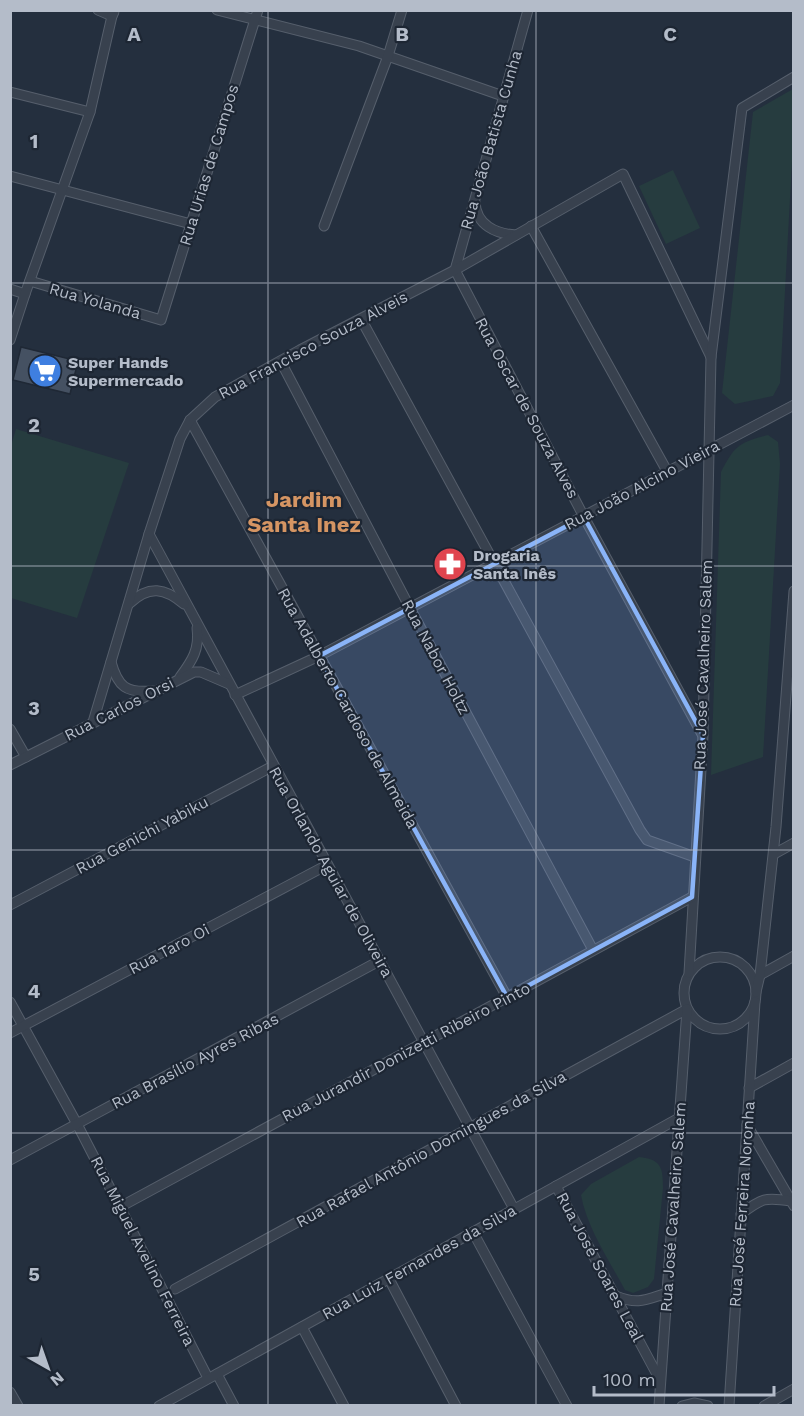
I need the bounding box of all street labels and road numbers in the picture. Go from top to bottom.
street label: Rua João Batista Cunha [456,48,526,232]
street label: Rua Urias de Campos [175,82,243,248]
street label: Rua Yolanda [47,279,143,323]
street label: Rua Francisco Souza Alveis [215,287,411,403]
street label: Rua Oscar de Souza Alves [471,314,583,502]
street label: Rua João Alcino Vieira [561,436,723,534]
street label: Rua José Cavalheiro Salem [690,559,716,771]
street label: Rua Adalberto Cardoso de Almeida [274,584,422,832]
street label: Rua Nabor Holtz [398,596,474,718]
street label: Rua Carlos Orsi [61,673,177,745]
street label: Rua Orlando Aguiar de Oliveira [265,763,397,981]
street label: Rua Genichi Yabiku [72,792,212,878]
street label: Rua Taro Oi [125,920,213,978]
street label: Rua Jurandir Donizetti Ribeiro Pinto [279,978,533,1126]
street label: Rua Brasílio Ayres Ribas [108,1009,282,1113]
street label: Rua Rafael Antônio Domingues da Silva [293,1067,569,1231]
street label: Rua José Ferreira Noronha [725,1100,759,1308]
street label: Rua José Cavalheiro Salem [656,1101,690,1313]
street label: Rua Miguel Avelino Ferreira [87,1153,199,1349]
street label: Rua José Soares Leal [553,1189,648,1345]
street label: Rua Luiz Fernandes da Silva [319,1201,519,1323]

